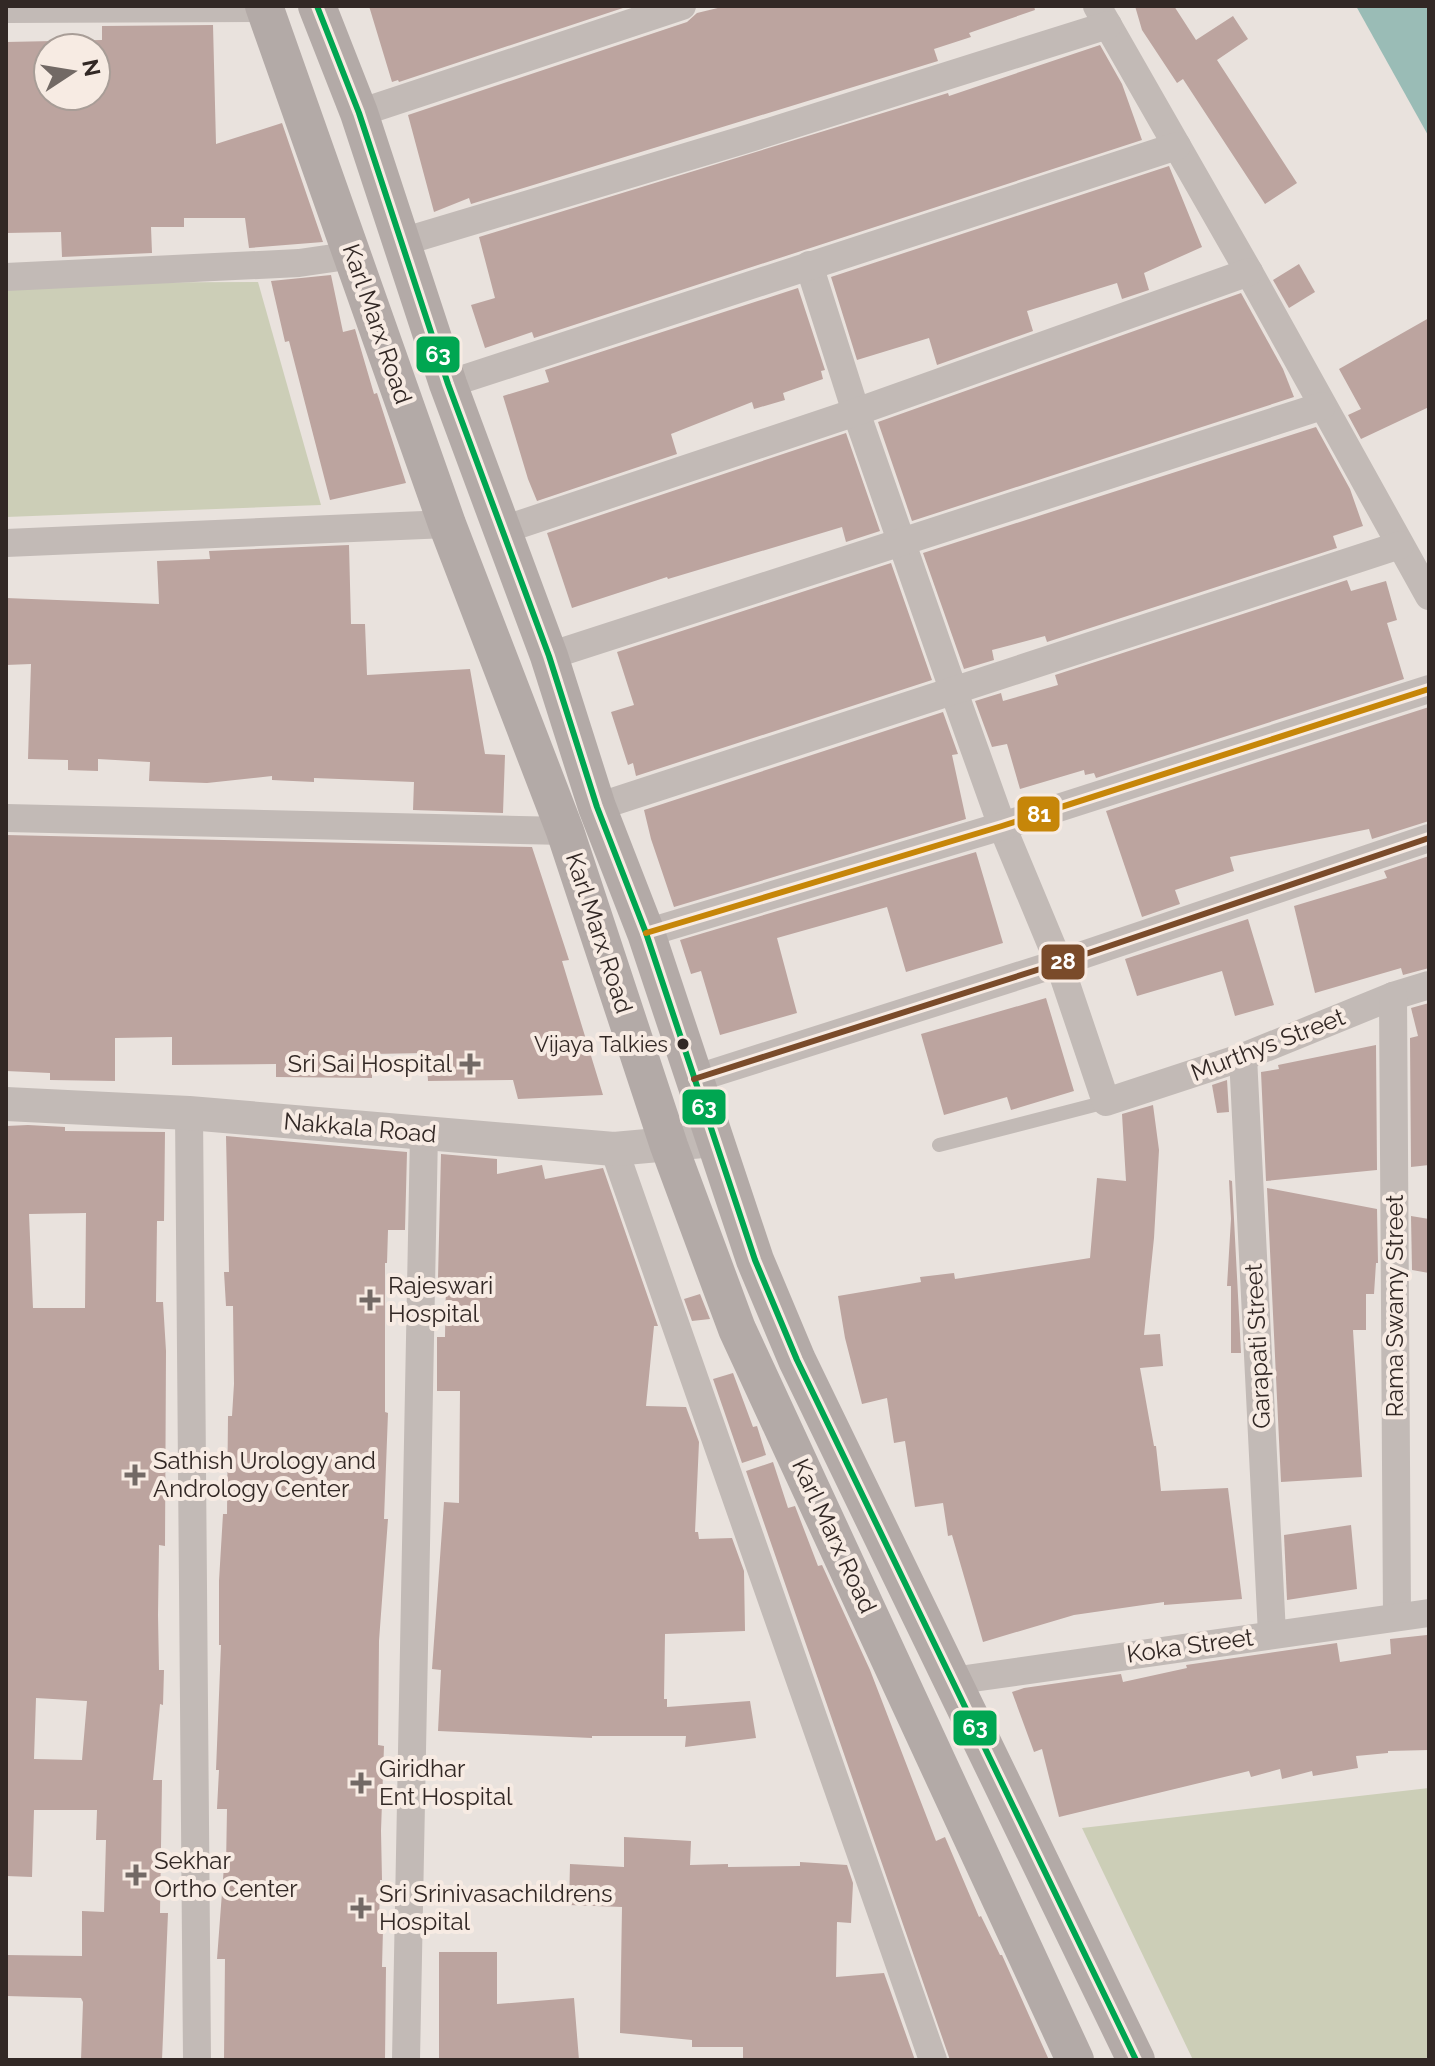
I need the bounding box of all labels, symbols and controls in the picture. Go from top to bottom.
north arrow [32,32,112,112]
text: N [77,57,106,79]
street label: Karl Marx Road [337,240,418,408]
line badge: 63 [415,335,461,374]
text: 63 [425,341,451,367]
line badge: 81 [1016,795,1061,833]
text: 81 [1027,801,1051,827]
street label: Karl Marx Road [560,849,639,1017]
line badge: 28 [1040,943,1086,981]
text: 28 [1050,948,1076,974]
street label: Murthys Street [1187,1002,1349,1087]
place label: Vijaya Talkies [534,1031,668,1057]
marker: Vijaya Talkies [675,1036,691,1052]
place label: Sri Sai Hospital [288,1049,452,1078]
marker: Sri Sai Hospital [459,1053,481,1075]
line badge: 63 [681,1088,727,1126]
text: 63 [691,1094,717,1120]
street label: Nakkala Road [282,1106,438,1149]
street label: Rama Swamy Street [1380,1194,1409,1418]
street label: Garapati Street [1239,1263,1276,1429]
place label: Rajeswari Hospital [388,1271,493,1328]
marker: Rajeswari Hospital [359,1289,381,1311]
place label: Sathish Urology and Andrology Center [153,1446,376,1503]
street label: Karl Marx Road [786,1454,883,1618]
marker: Sathish Urology and Andrology Center [124,1464,146,1486]
street label: Koka Street [1125,1622,1255,1669]
line badge: 63 [952,1709,998,1747]
text: 63 [962,1714,988,1740]
place label: Giridhar Ent Hospital [379,1754,513,1811]
marker: Giridhar Ent Hospital [350,1772,372,1794]
place label: Sekhar Ortho Center [154,1846,298,1903]
marker: Sekhar Ortho Center [125,1864,147,1886]
place label: Sri Srinivasachildrens Hospital [379,1879,613,1936]
marker: Sri Srinivasachildrens Hospital [350,1897,372,1919]

